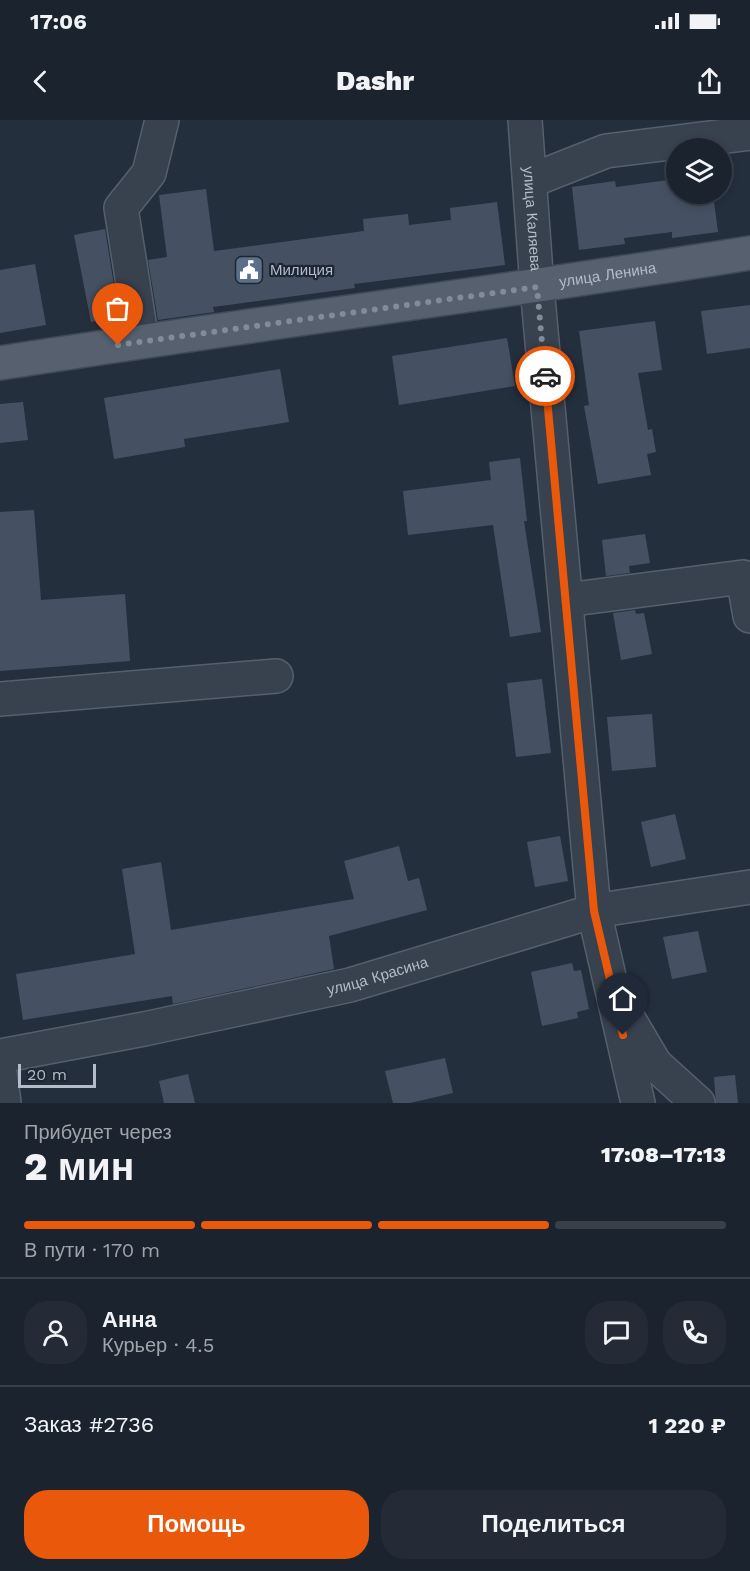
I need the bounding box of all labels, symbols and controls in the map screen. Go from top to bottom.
text: 17:06 [30,9,87,34]
icon: back [24,65,57,98]
text: Dashr [336,65,414,97]
icon: share [693,65,726,98]
map controls [666,138,732,204]
button: layers [666,138,732,204]
street label: улица Каляева [519,166,545,272]
public building icon: Милиция [233,254,265,286]
street label: улица Ленина [558,259,658,291]
place label: Милиция [270,261,333,279]
pin [92,283,143,345]
icon: bag [101,292,134,325]
courier [515,346,575,406]
icon: car [529,360,562,393]
street label: улица Красина [325,953,431,999]
pin [597,973,648,1035]
icon: home [606,982,639,1015]
scale bar [18,1061,96,1088]
text: 20 m [27,1065,67,1084]
text: Прибудет через [24,1120,172,1144]
text: 17:08–17:13 [601,1142,726,1167]
text: 2 мин [24,1144,134,1189]
text: В пути · 170 m [24,1238,160,1262]
button: person [24,1301,87,1364]
button: chat [585,1301,648,1364]
button: phone [663,1301,726,1364]
text: Анна [102,1307,157,1332]
text: Курьер · 4.5 [102,1333,214,1357]
text: Заказ #2736 [24,1412,154,1437]
text: 1 220 ₽ [648,1413,726,1438]
button: Помощь [24,1490,369,1559]
button: Поделиться [381,1490,726,1559]

